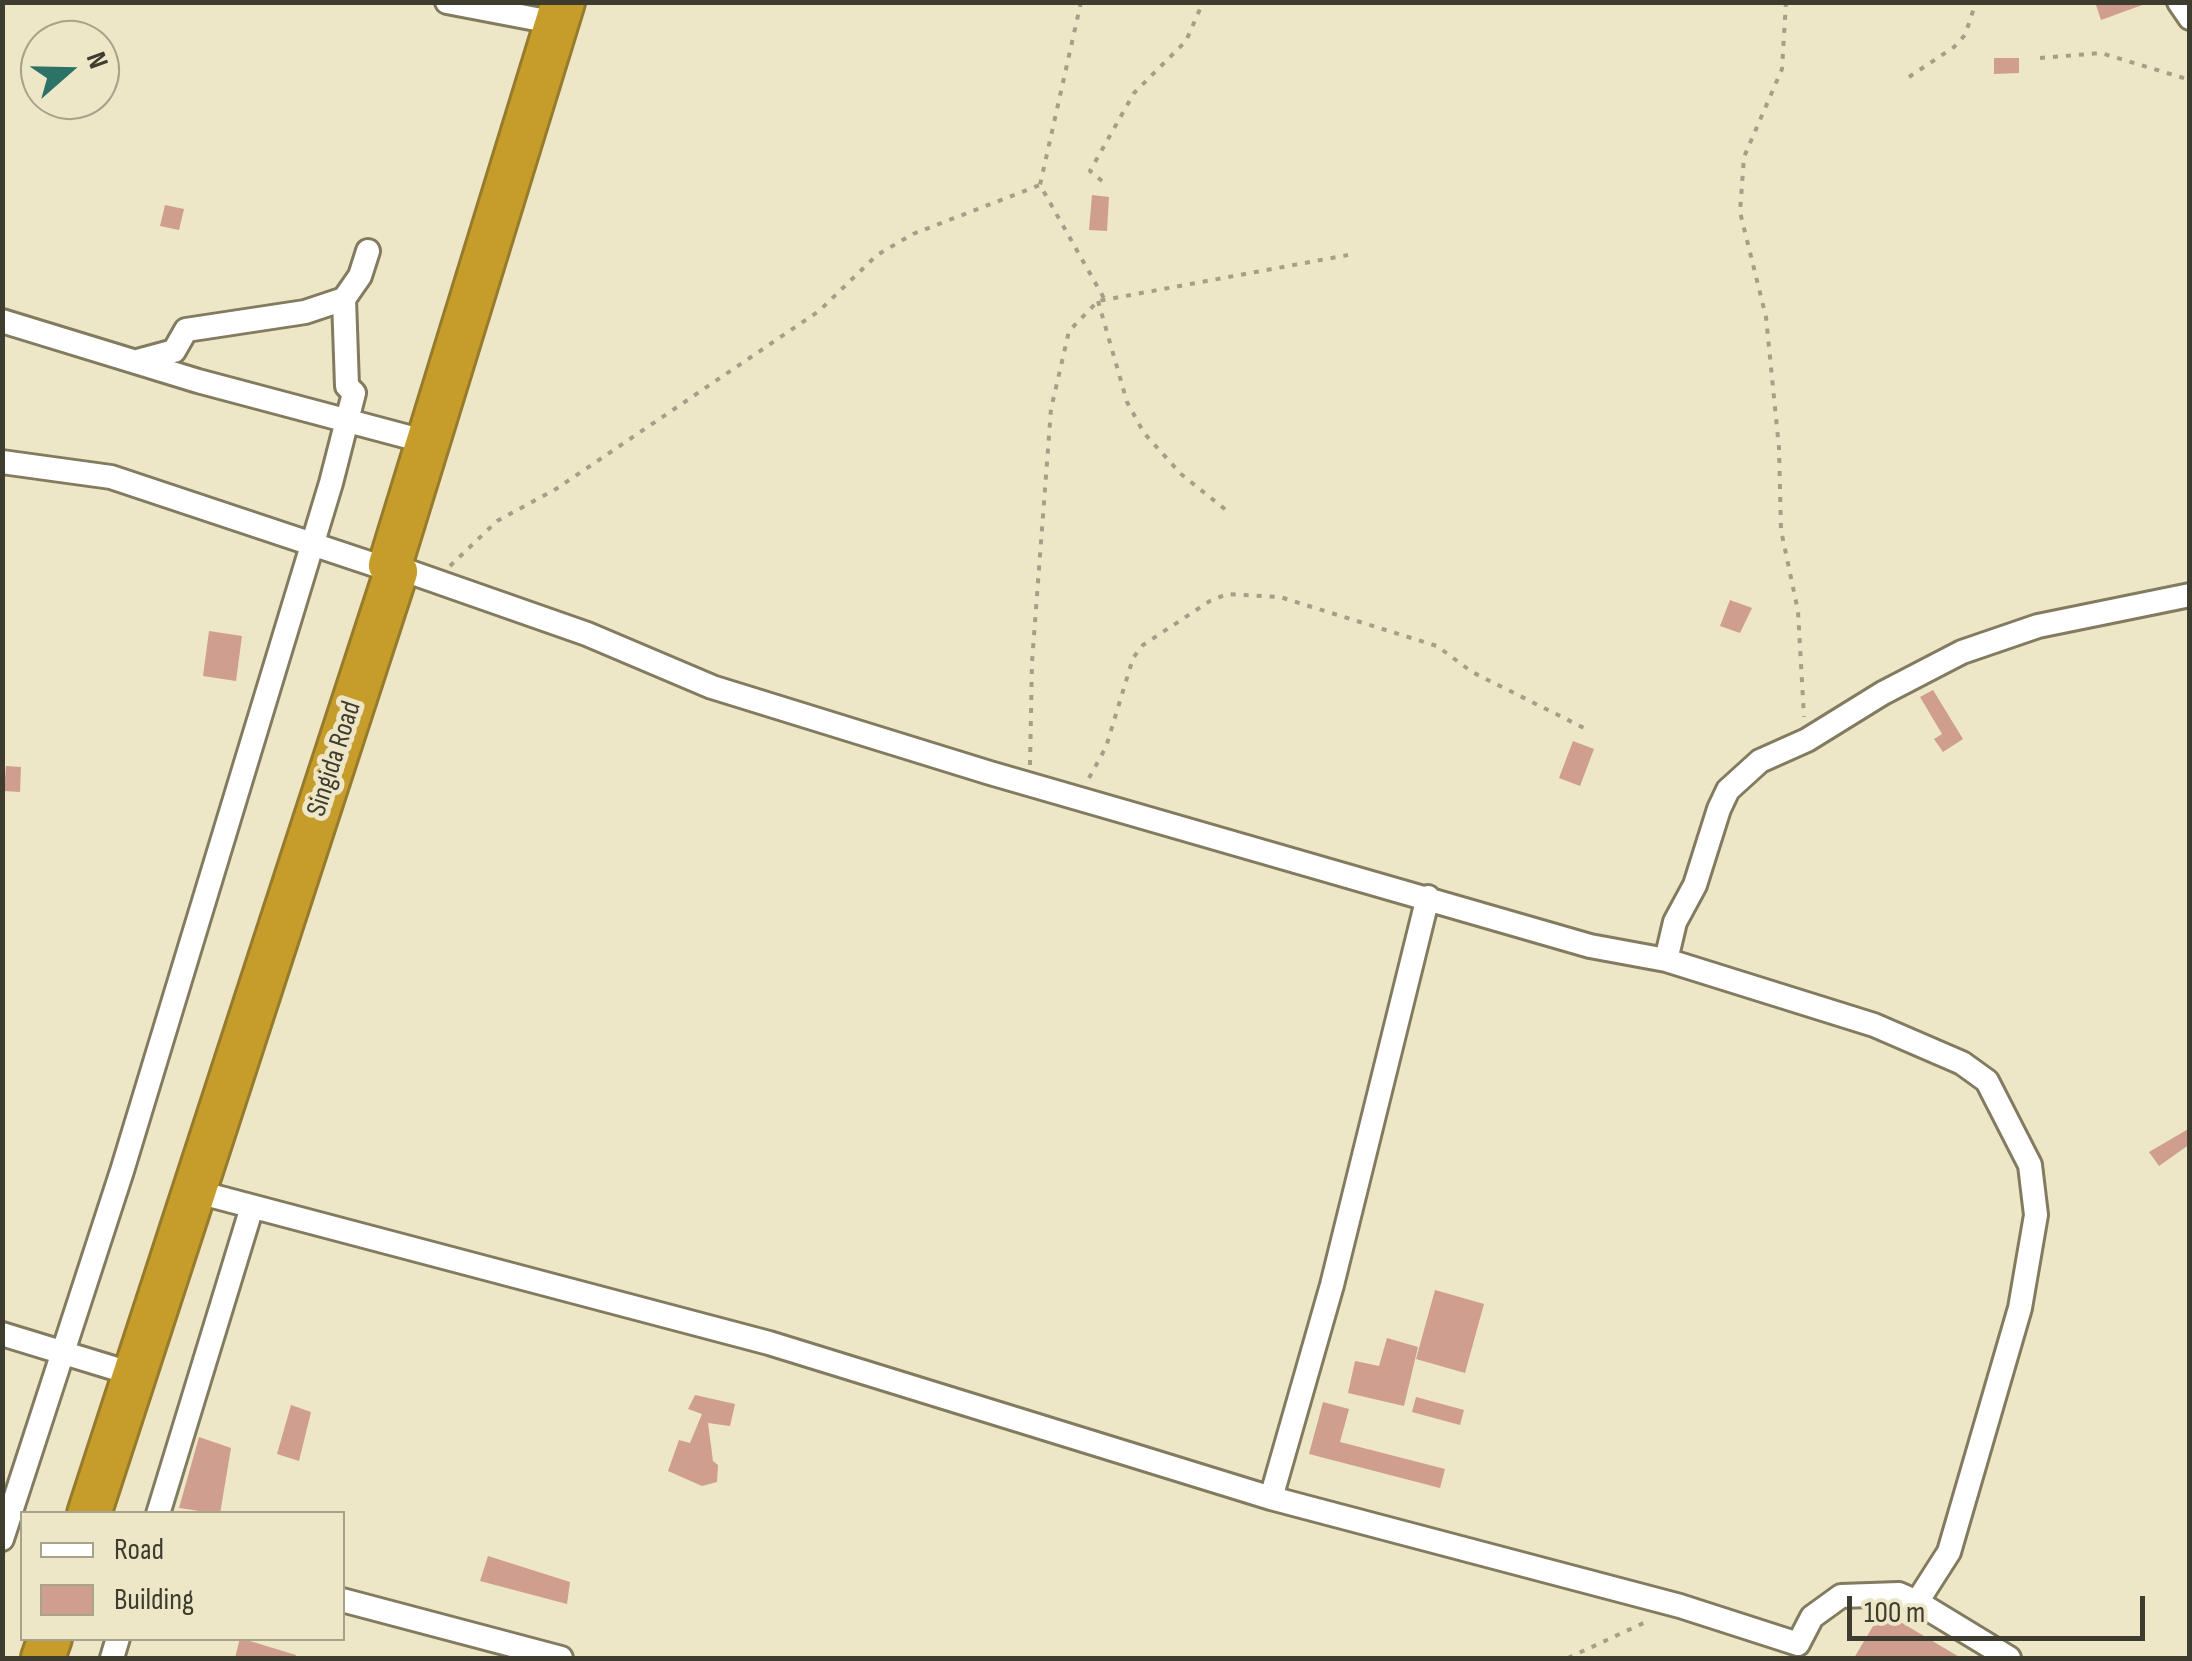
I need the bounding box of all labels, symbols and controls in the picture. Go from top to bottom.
north arrow [20,20,120,120]
text: N [79,48,115,73]
street label: Singida Road [301,697,369,821]
legend [20,1511,345,1641]
text: Road [114,1532,164,1568]
scale bar [1852,1576,2150,1638]
text: Building [114,1582,194,1618]
text: 100 m [1864,1595,1925,1631]

